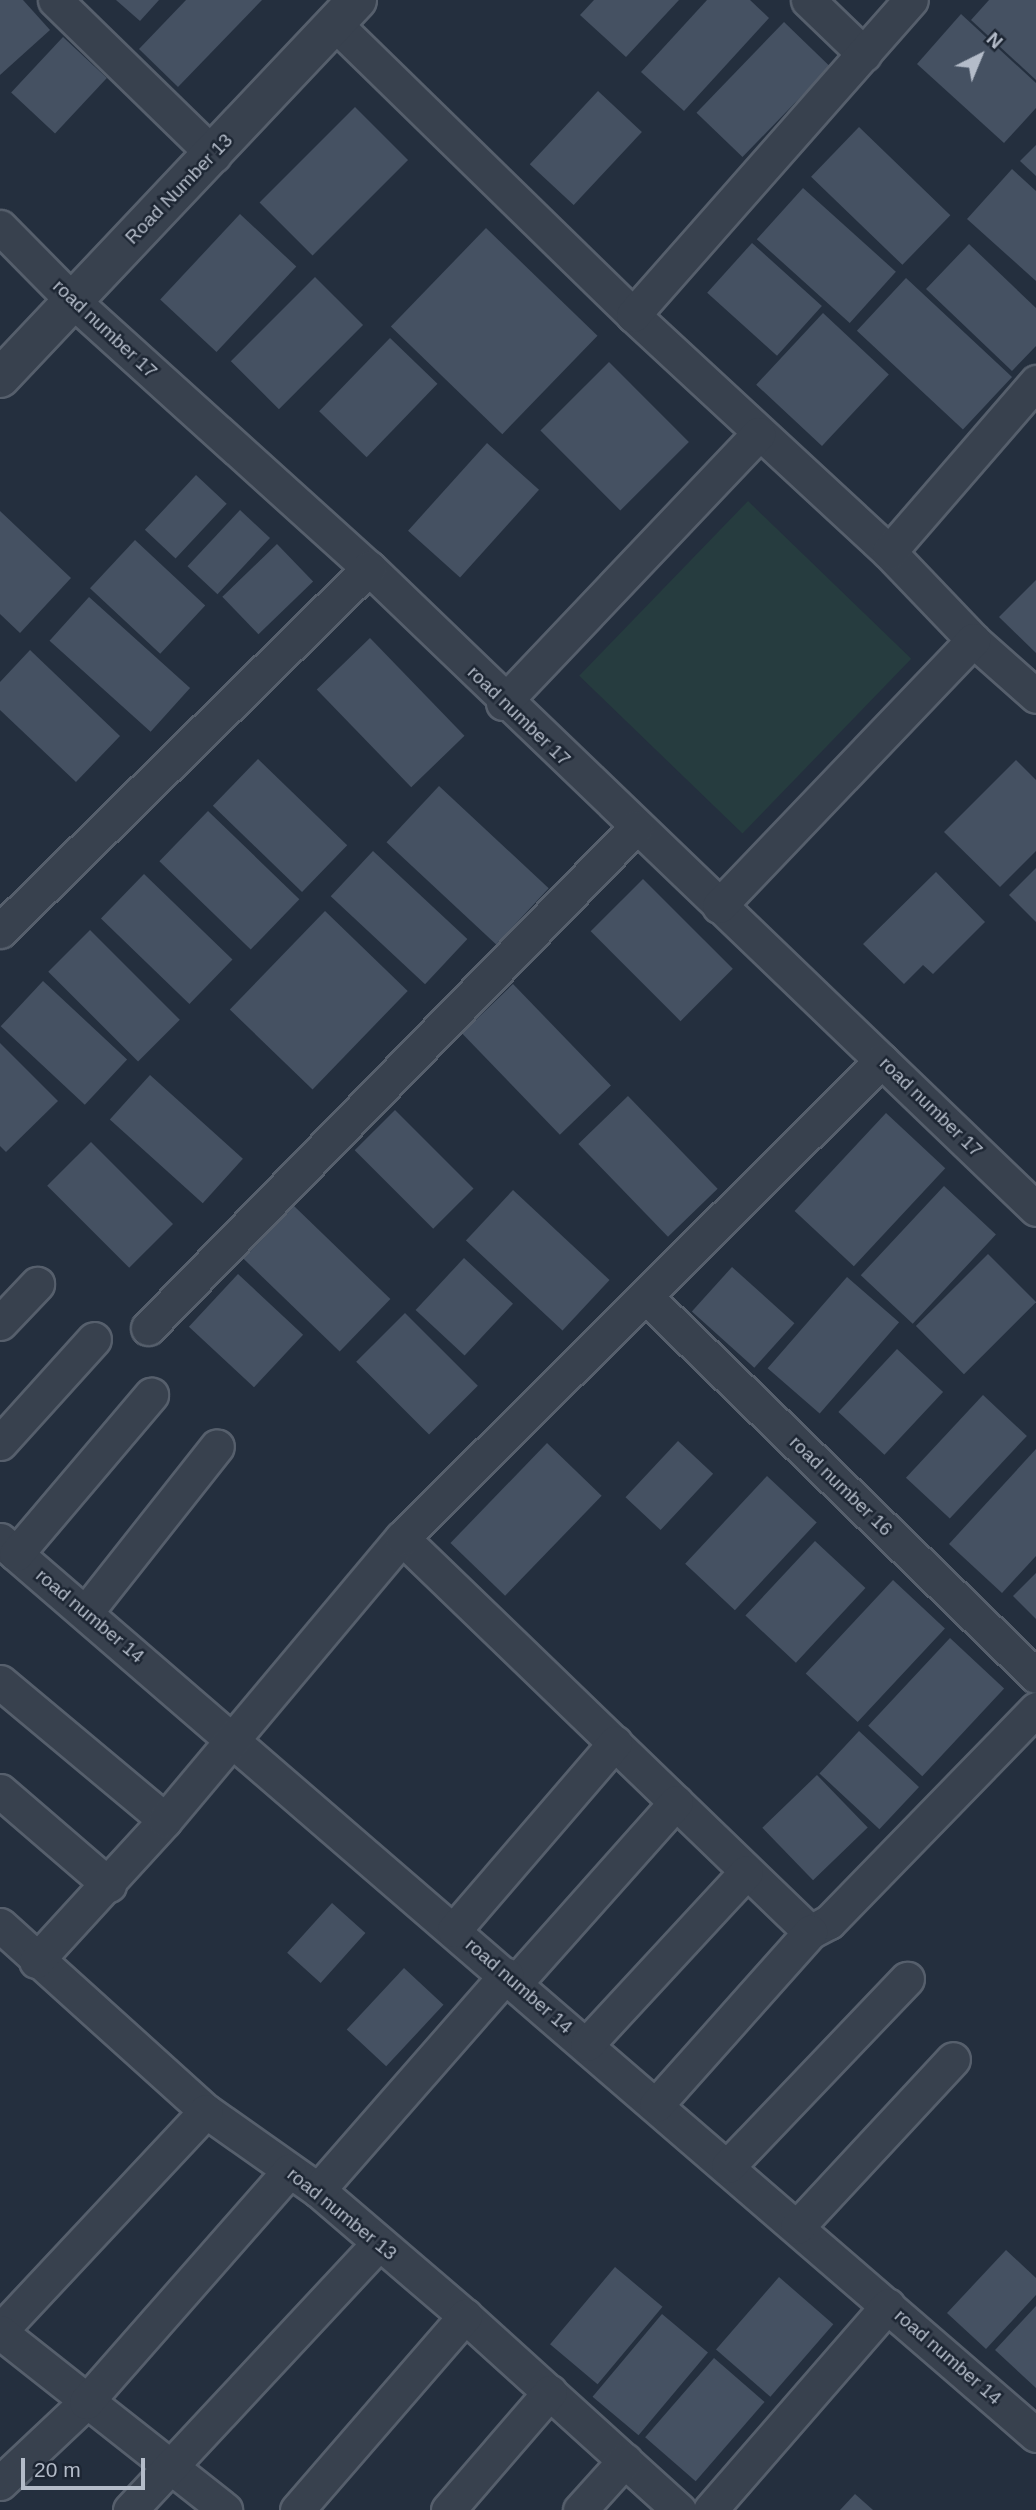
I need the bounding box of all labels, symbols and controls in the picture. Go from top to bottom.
north arrow [945,21,1015,91]
text: N [982,28,1007,53]
street label: Road Number 13 [121,129,237,249]
street label: road number 17 [48,275,162,383]
street label: road number 17 [463,661,575,771]
street label: road number 17 [875,1052,987,1162]
street label: road number 16 [785,1431,897,1541]
street label: road number 14 [31,1564,149,1668]
street label: road number 14 [461,1933,577,2039]
street label: road number 13 [283,2163,401,2265]
street label: road number 14 [890,2304,1006,2410]
scale bar [24,2444,149,2488]
text: 20 m [34,2458,81,2481]

